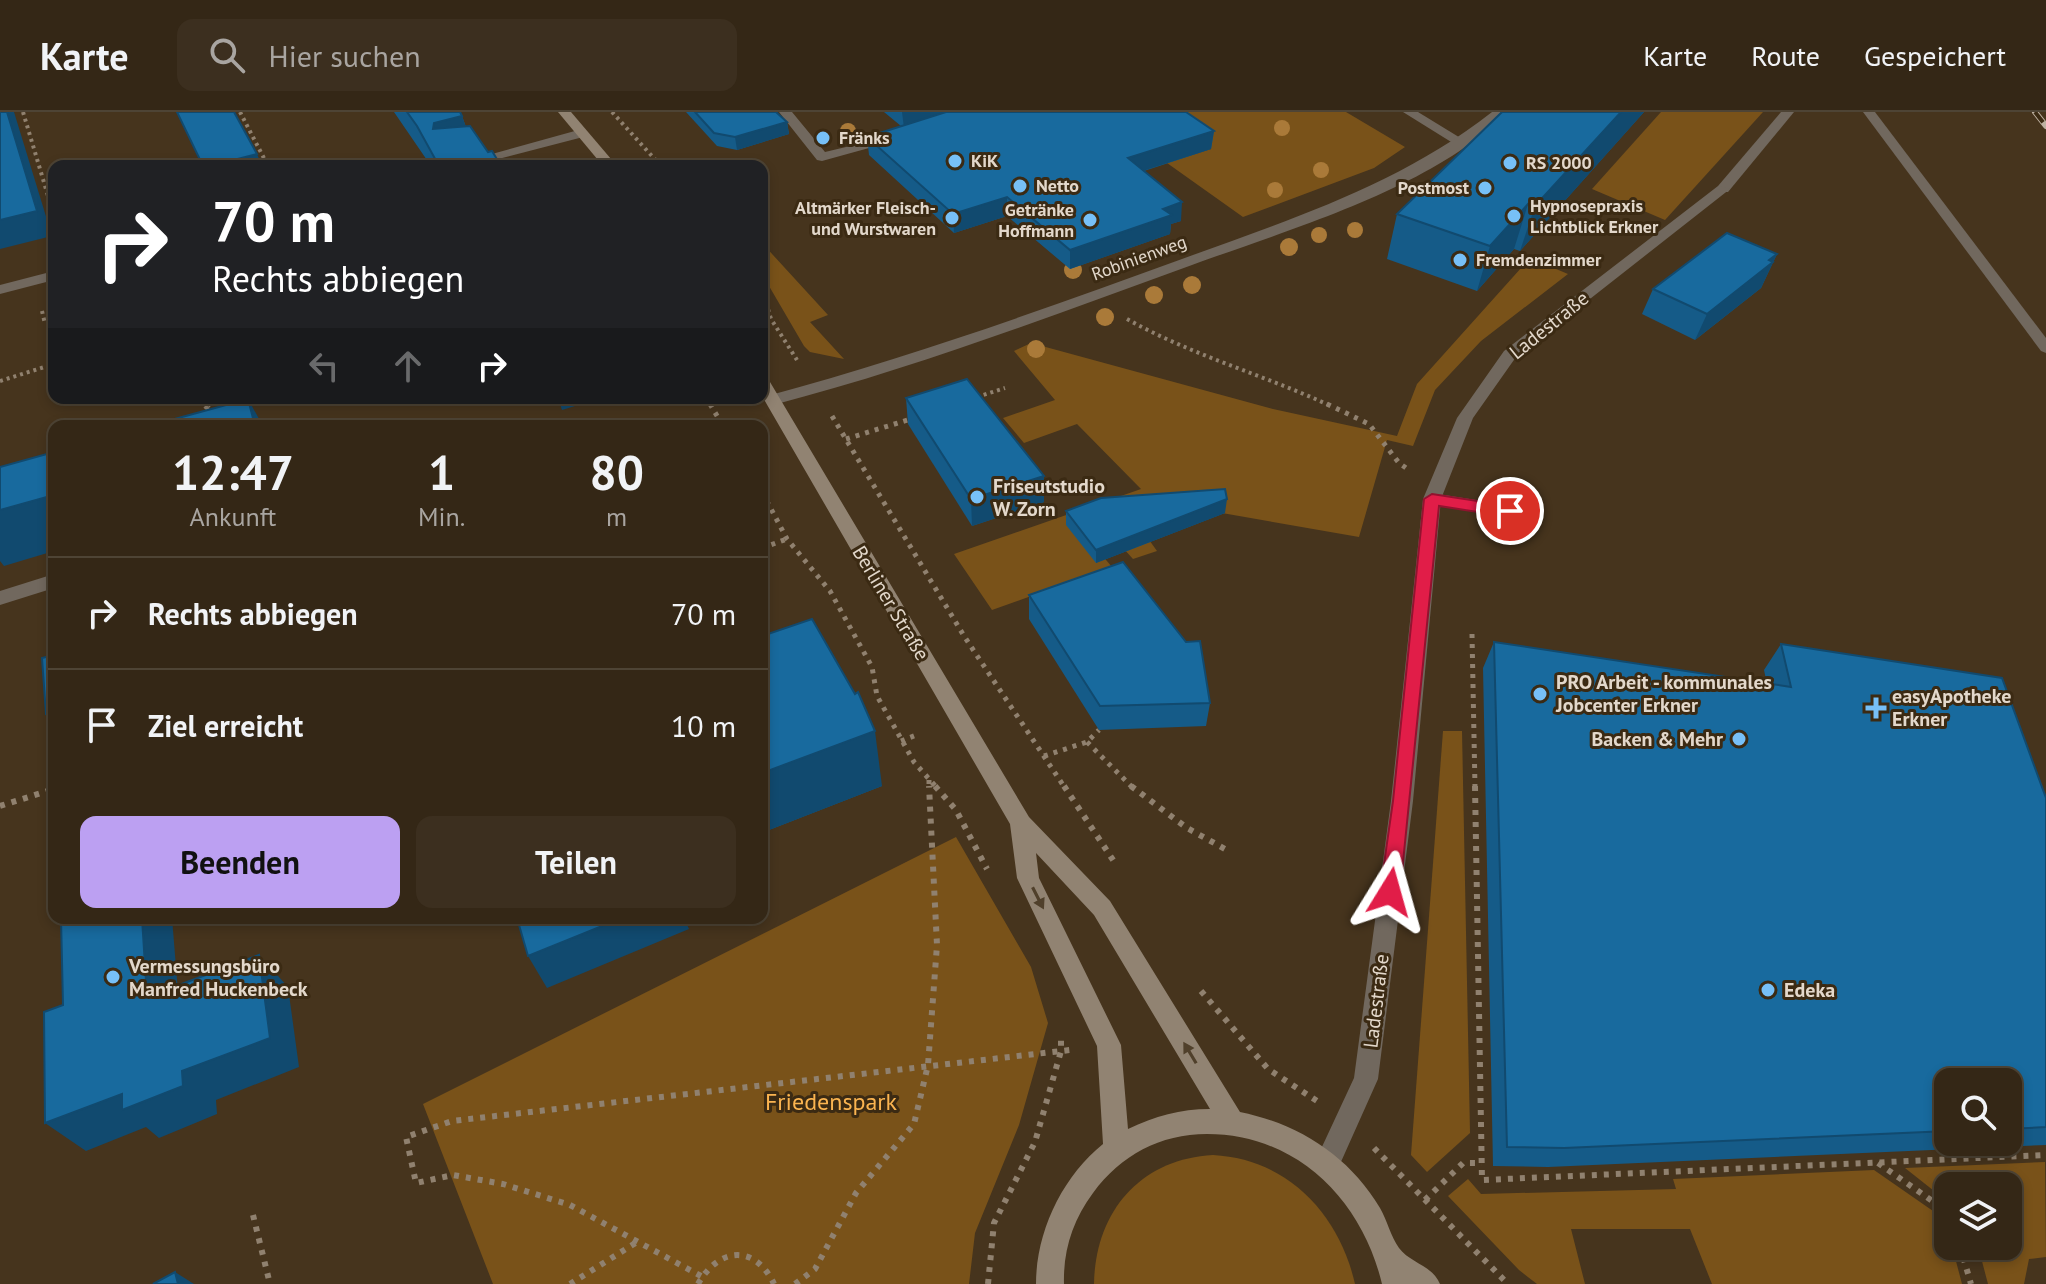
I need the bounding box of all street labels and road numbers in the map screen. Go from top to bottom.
street label: Robinienweg [1088,230,1189,285]
street label: Ladestraße [1504,285,1594,365]
street label: Berliner Straße [847,541,935,665]
street label: Ladestraße [1357,952,1395,1050]

